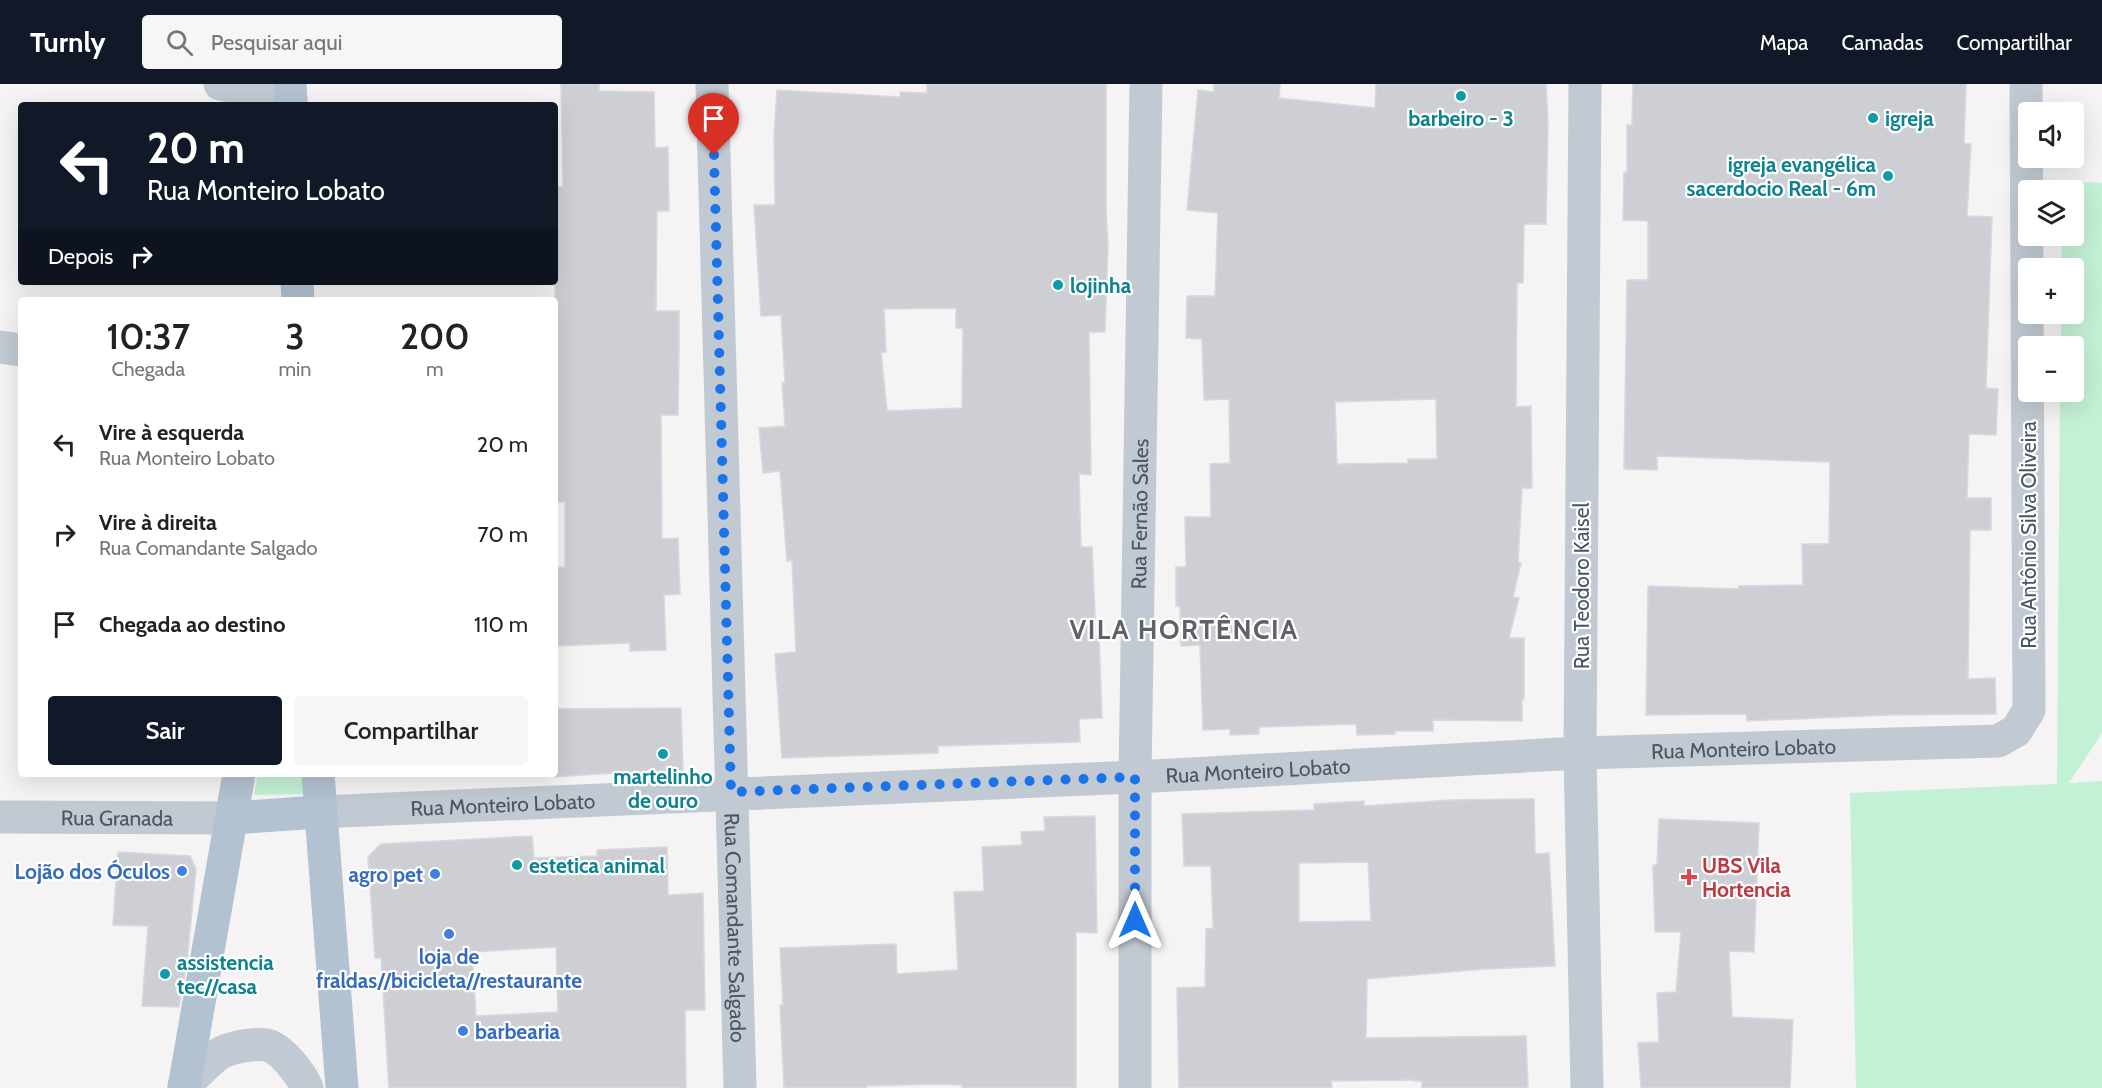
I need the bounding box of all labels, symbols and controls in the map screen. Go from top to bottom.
search box [142,15,562,69]
text: Turnly [30,25,106,59]
icon: search [163,26,196,59]
text: Pesquisar aqui [211,29,342,56]
text: Mapa [1760,30,1808,55]
text: Camadas [1841,30,1923,55]
text: Compartilhar [1956,30,2072,55]
marker: barbeiro - 3 [1454,89,1468,103]
pin [688,93,739,155]
icon: arrive [697,102,730,135]
map controls [2018,102,2084,402]
button: sound [2018,102,2084,168]
place label: barbeiro - 3 [1408,106,1514,131]
place label: igreja [1885,106,1934,131]
marker: igreja [1866,111,1880,125]
text: 20 m [147,122,245,174]
icon: left [48,126,126,204]
place label: igreja evangélica sacerdocio Real - 6m [1687,152,1877,201]
marker: igreja evangélica sacerdocio Real - 6m [1881,169,1895,183]
text: Rua Monteiro Lobato [147,174,385,207]
button: layers [2018,180,2084,246]
icon: right [125,240,158,273]
text: Depois [48,243,113,270]
button: + [2018,258,2084,324]
place label: lojinha [1070,273,1132,298]
marker: lojinha [1051,278,1065,292]
text: 10:37 [106,314,190,358]
text: 3 [285,314,305,358]
text: 200 [400,314,470,358]
button: − [2018,336,2084,402]
text: Chegada [111,357,185,381]
text: min [278,357,311,381]
text: m [426,357,443,381]
text: Vire à esquerda [99,419,244,446]
street label: Rua Antônio Silva Oliveira [2016,421,2041,649]
icon: left [48,428,81,461]
text: 20 m [477,431,528,458]
street label: Rua Fernão Sales [1125,438,1153,590]
text: Rua Monteiro Lobato [99,446,275,470]
street label: Rua Teodoro Kaisel [1569,503,1594,669]
text: Vire à direita [99,509,217,536]
icon: right [48,518,81,551]
text: 70 m [478,521,528,548]
text: Rua Comandante Salgado [99,536,318,560]
icon: arrive [48,608,81,641]
text: Chegada ao destino [99,611,285,638]
text: 110 m [474,611,528,638]
district label: VILA HORTÊNCIA [1069,613,1299,646]
button: Sair [48,696,282,765]
button: Compartilhar [294,696,528,765]
street label: Rua Monteiro Lobato [1651,733,1836,763]
marker: martelinho de ouro [656,747,670,761]
street label: Rua Monteiro Lobato [1165,753,1351,788]
place label: martelinho de ouro [613,764,713,813]
street label: Rua Monteiro Lobato [410,788,596,821]
street label: Rua Granada [61,805,173,830]
street label: Rua Comandante Salgado [720,813,751,1043]
place label: estetica animal [529,853,666,878]
place label: UBS Vila Hortencia [1702,853,1791,902]
marker: estetica animal [510,858,524,872]
place label: Lojão dos Óculos [15,859,170,884]
place label: agro pet [349,862,423,887]
marker: Lojão dos Óculos [175,864,189,878]
marker: agro pet [428,867,442,881]
marker: UBS Vila Hortencia [1680,868,1698,886]
position arrow [1103,888,1167,952]
marker: loja de fraldas//bicicleta//restaurante [442,927,456,941]
place label: loja de fraldas//bicicleta//restaurante [316,944,582,993]
place label: assistencia tec//casa [177,950,274,999]
marker: assistencia tec//casa [158,967,172,981]
place label: barbearia [475,1019,561,1044]
marker: barbearia [456,1024,470,1038]

